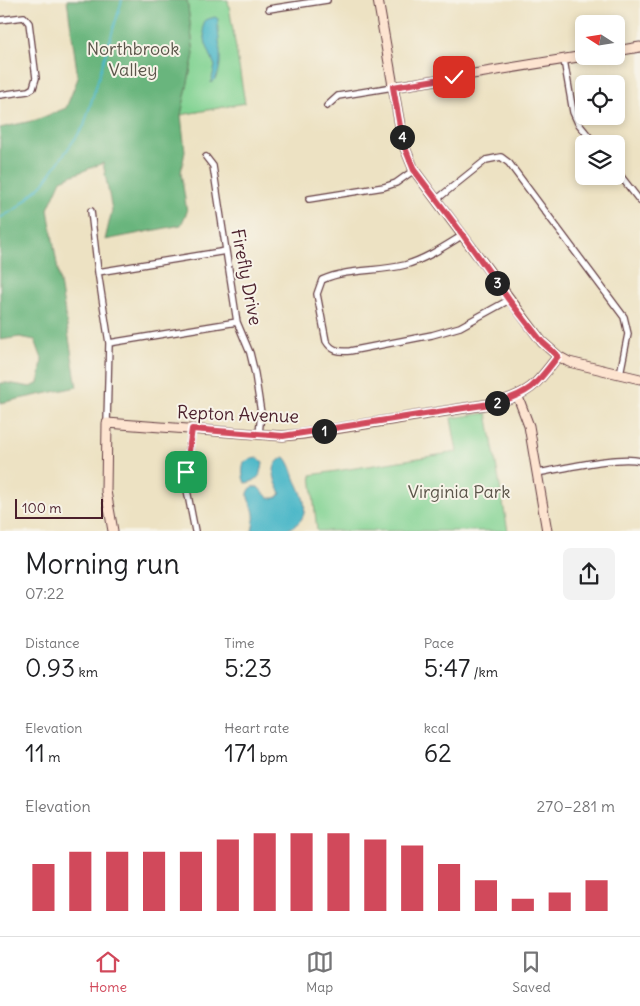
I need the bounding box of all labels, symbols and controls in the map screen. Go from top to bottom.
north arrow [575,15,625,65]
map controls [575,15,625,185]
park label: Northbrook Valley [87,37,179,81]
pin [433,56,475,98]
icon: check [440,63,468,91]
button: locate [575,75,625,125]
pin: 4 [390,124,414,150]
text: 4 [398,128,407,146]
button: layers [575,135,625,185]
street label: Firefly Drive [226,227,268,327]
pin: 3 [484,270,510,296]
text: 3 [494,274,501,292]
pin: 2 [484,390,510,416]
text: 2 [494,394,501,412]
street label: Repton Avenue [177,400,299,428]
pin: 1 [312,418,336,444]
text: 1 [322,422,327,440]
pin [165,451,207,493]
icon: arrive [172,458,200,486]
park label: Virginia Park [408,480,510,503]
scale bar [15,496,102,519]
text: 100 m [22,499,62,517]
text: Morning run [25,546,180,582]
button: share [563,548,615,600]
text: 07:22 [25,583,64,603]
text: Distance [25,634,80,652]
text: Time [224,634,255,652]
text: Pace [424,634,454,652]
text: 0.93 [25,652,75,684]
text: 5:23 [224,652,272,684]
text: 5:47 [424,652,470,684]
text: km [75,663,98,681]
text: /km [470,663,498,681]
text: Elevation [25,719,82,737]
text: Heart rate [224,719,289,737]
text: kcal [424,719,449,737]
text: 11 [25,737,45,769]
text: 171 [224,737,256,769]
text: 62 [424,737,452,769]
text: m [45,748,60,766]
text: bpm [256,748,288,766]
text: Elevation [25,796,91,816]
text: 270–281 m [537,796,615,816]
tab: Home [89,948,127,996]
tab: Map [306,948,334,996]
tab: Saved [512,948,551,996]

